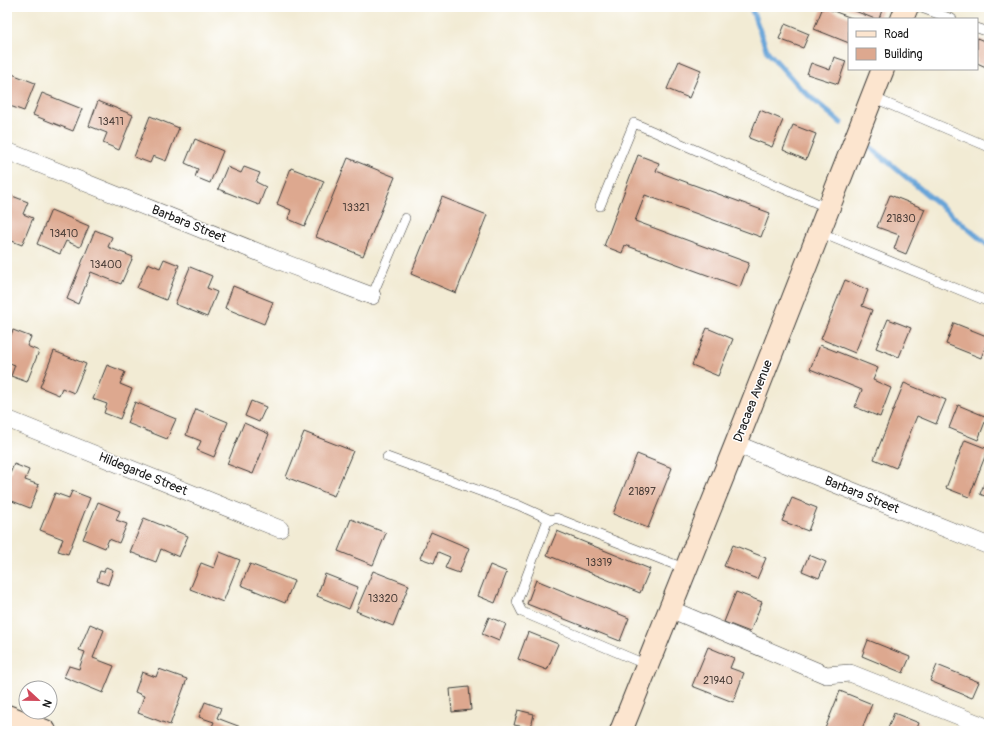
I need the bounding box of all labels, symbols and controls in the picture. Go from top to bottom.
legend [848,18,978,70]
text: Road [884,27,909,42]
text: Building [884,47,923,62]
house number: 13411 [98,115,124,128]
house number: 13321 [342,201,370,214]
street label: Barbara Street [149,202,229,247]
house number: 21830 [886,212,916,225]
house number: 13410 [50,227,78,240]
house number: 13400 [90,258,122,271]
street label: Dracaea Avenue [730,357,776,444]
street label: Hildegarde Street [96,449,191,499]
street label: Barbara Street [822,473,902,518]
house number: 21897 [628,485,656,498]
house number: 13319 [586,556,613,569]
house number: 13320 [368,592,398,605]
house number: 21940 [703,674,733,687]
north arrow [18,680,58,720]
text: N [39,698,54,710]

